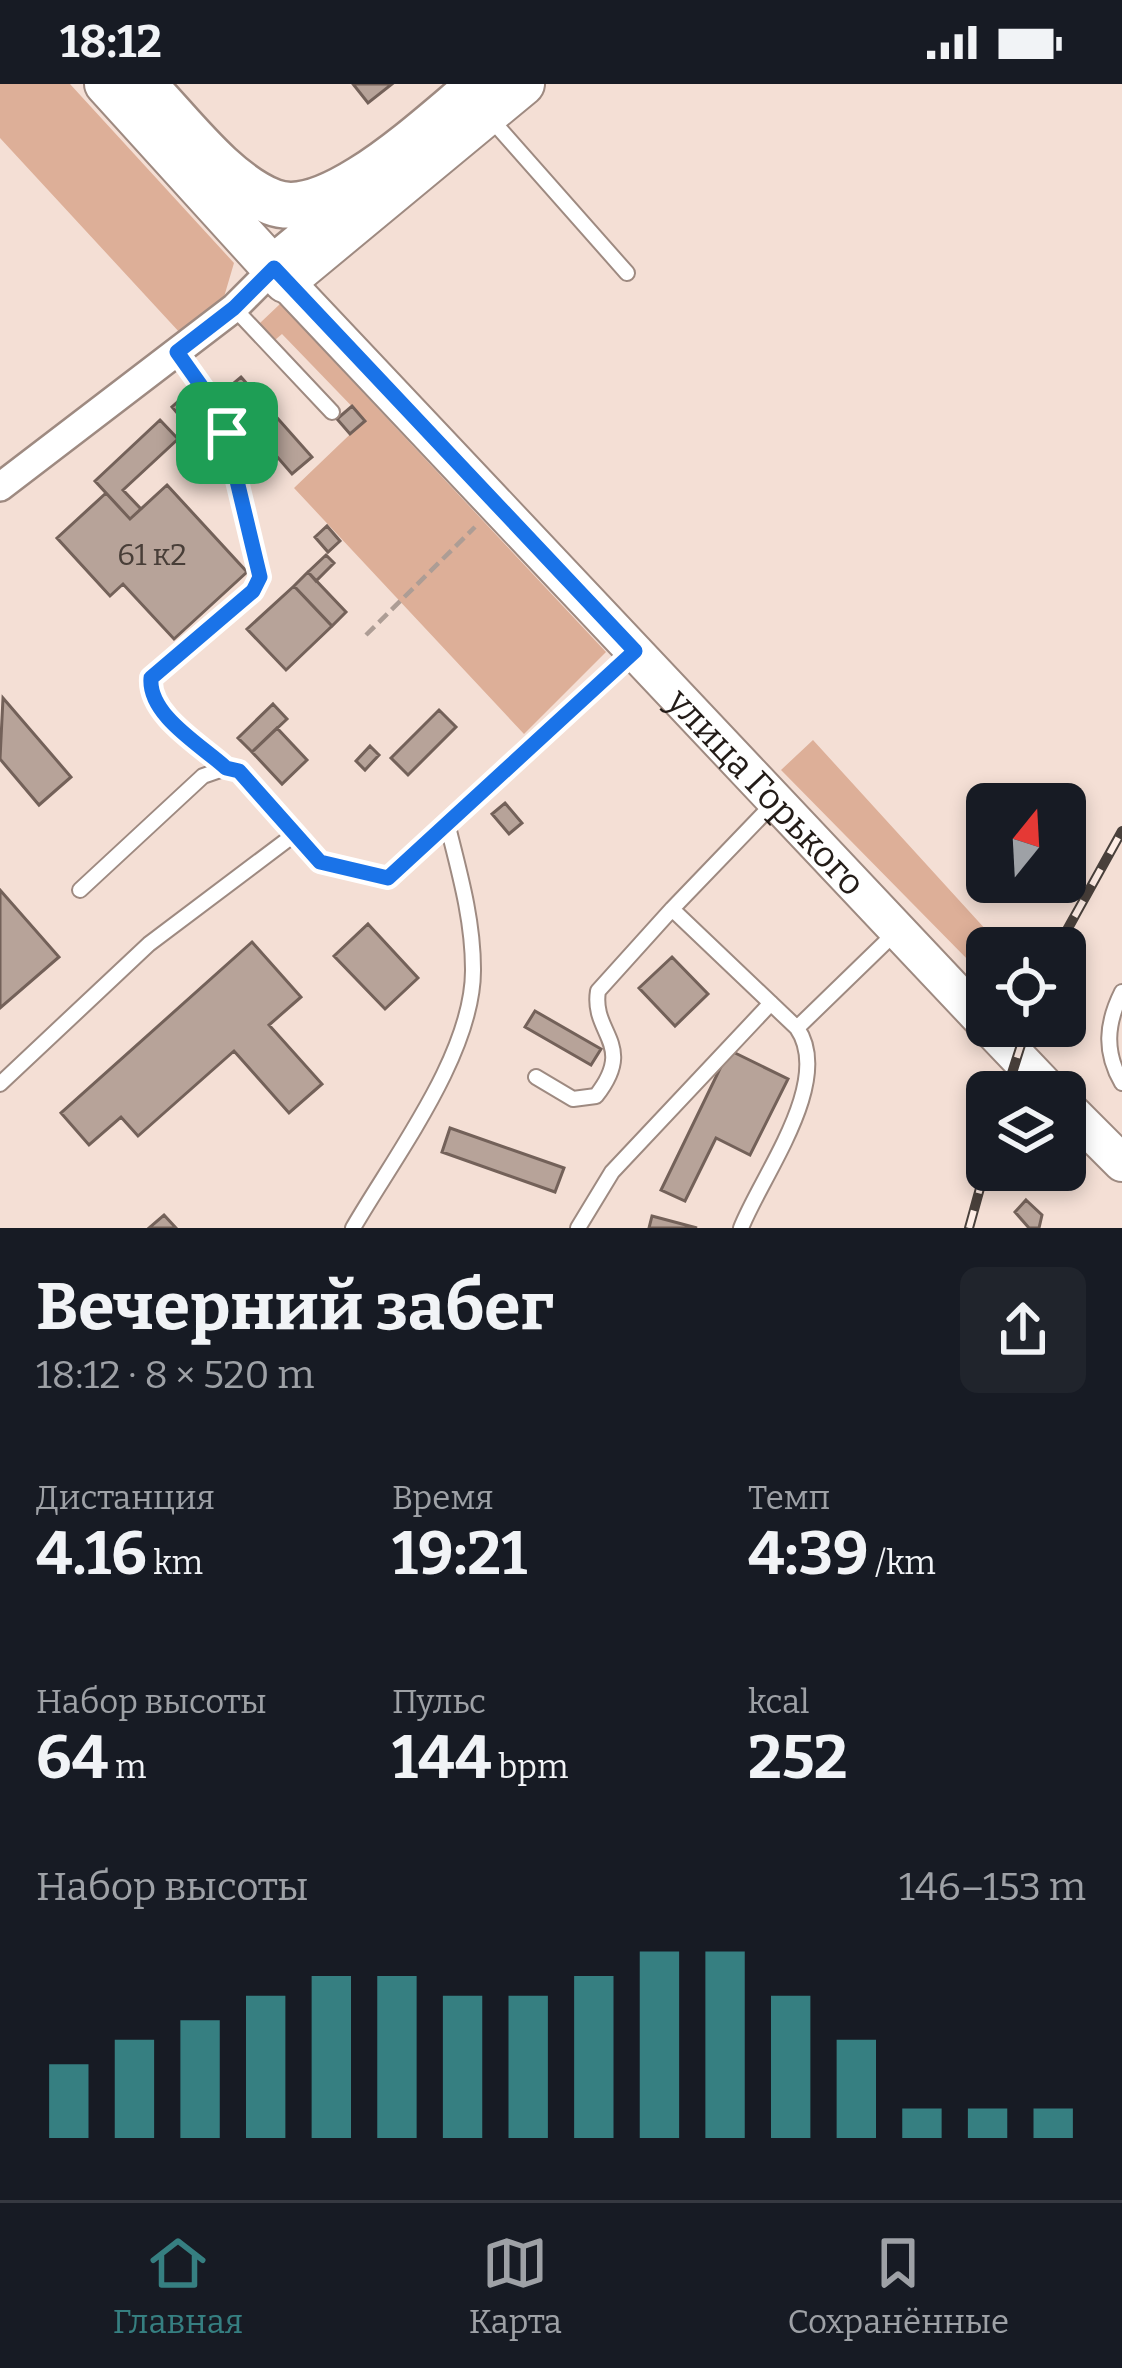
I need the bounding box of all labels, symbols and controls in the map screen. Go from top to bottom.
text: 18:12 [60,15,162,69]
pin [176,382,278,484]
icon: arrive [194,400,260,466]
house number: 61 к2 [117,537,187,573]
street label: улица Горького [657,679,874,905]
north arrow [966,783,1086,903]
map controls [966,783,1086,1191]
button: locate [966,927,1086,1047]
button: layers [966,1071,1086,1191]
text: Вечерний забег [36,1267,554,1346]
button: share [960,1267,1086,1393]
text: 18:12 · 8 × 520 m [36,1352,315,1398]
text: Дистанция [36,1478,215,1518]
text: Время [392,1478,493,1518]
text: Темп [748,1478,830,1518]
text: 4.16 [36,1518,147,1590]
text: 19:21 [392,1518,527,1590]
text: 4:39 [748,1518,869,1590]
text: km [147,1543,203,1583]
text: /km [869,1543,936,1583]
text: Набор высоты [36,1682,267,1722]
text: Пульс [392,1682,486,1722]
text: kcal [748,1682,809,1722]
text: 64 [36,1722,108,1794]
text: 144 [392,1722,492,1794]
text: 252 [748,1722,848,1794]
text: m [108,1747,147,1787]
text: bpm [492,1747,568,1787]
text: Набор высоты [36,1864,308,1910]
text: 146–153 m [899,1864,1086,1910]
tab: Главная [113,2230,243,2342]
tab: Карта [469,2230,562,2342]
tab: Сохранённые [788,2230,1009,2342]

